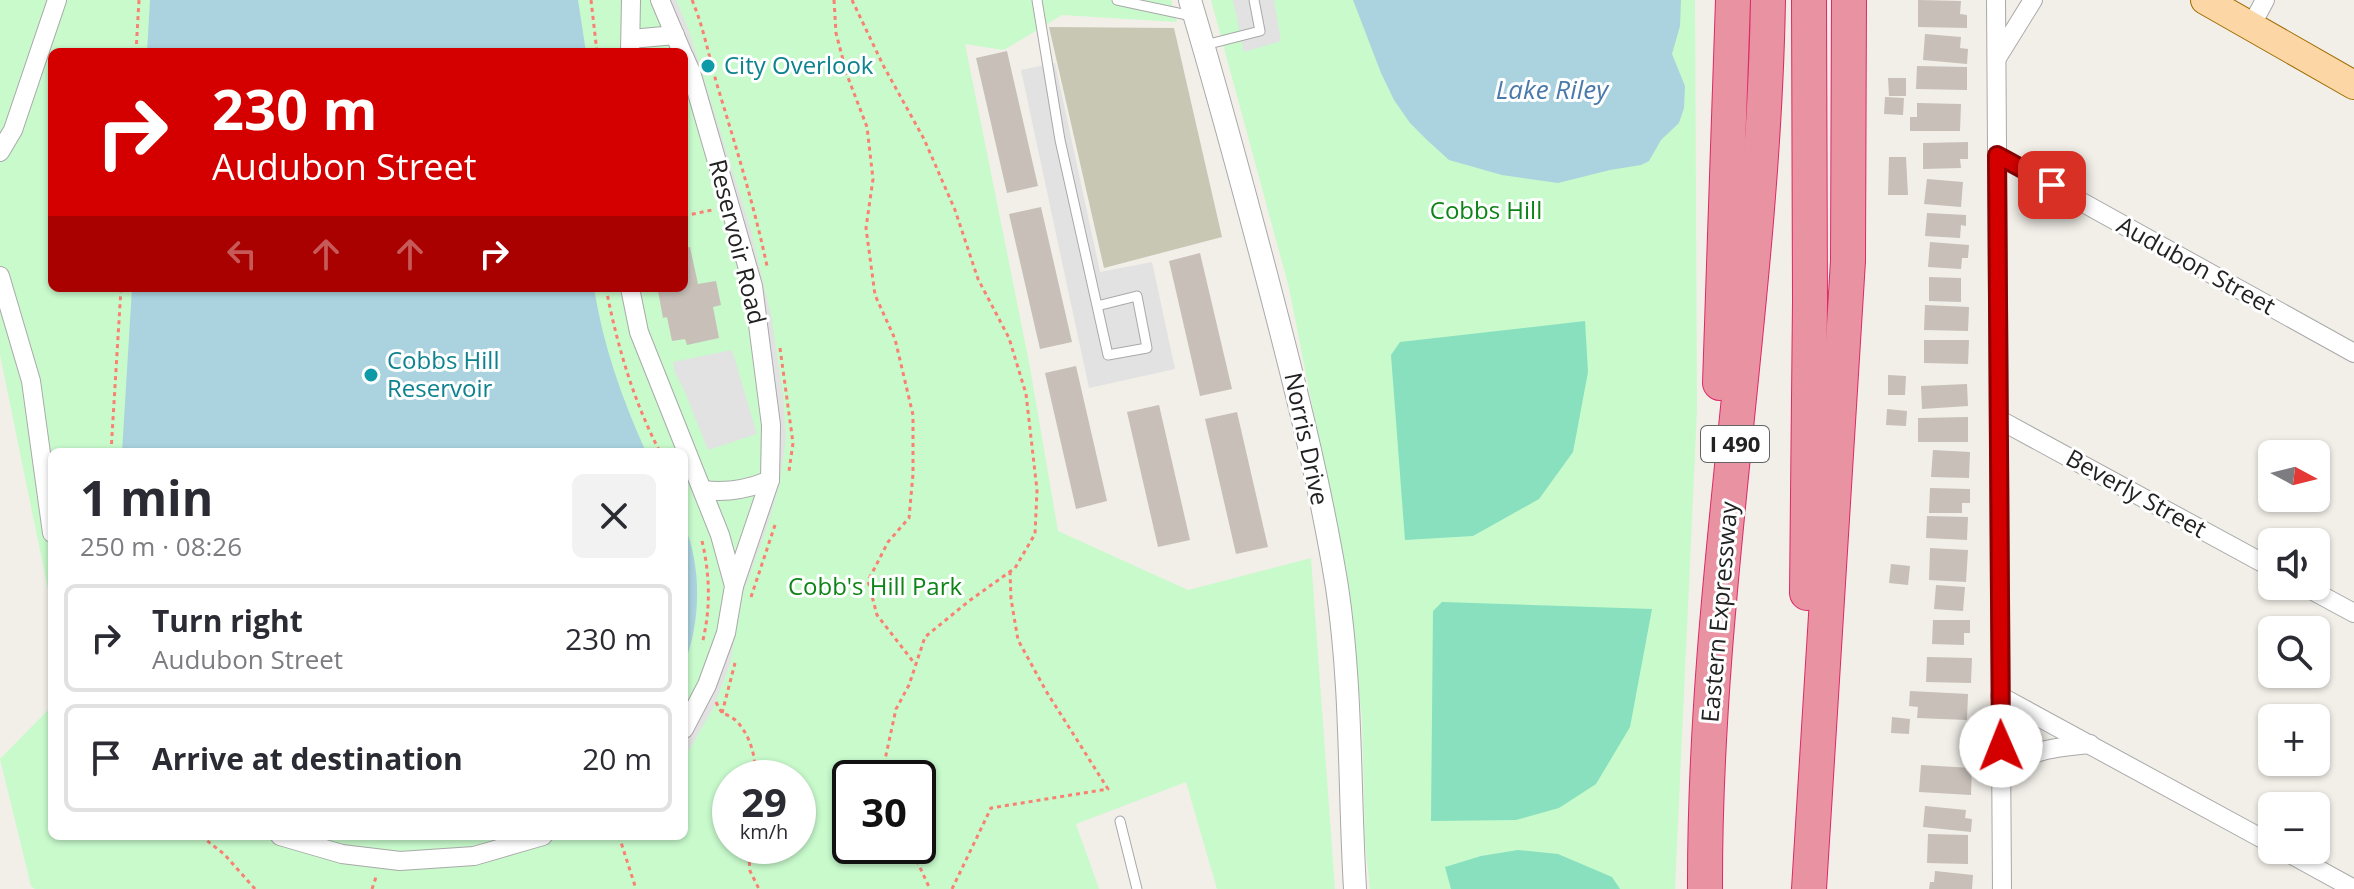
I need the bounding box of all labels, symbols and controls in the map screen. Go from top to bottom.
place label: City Overlook [724,48,874,81]
marker: City Overlook [699,57,717,75]
text: 230 m [212,70,378,146]
water label: Lake Riley [1496,71,1610,107]
icon: right [80,80,184,184]
text: Audubon Street [212,142,477,191]
pin [2018,151,2086,219]
street label: Reservoir Road [702,156,775,328]
icon: arrive [2030,163,2074,207]
park label: Cobbs Hill [1430,193,1542,226]
street label: Audubon Street [2112,207,2282,322]
icon: left [220,232,264,276]
icon: ahead [304,232,348,276]
icon: ahead [388,232,432,276]
icon: right [472,232,516,276]
place label: Cobbs Hill Reservoir [387,343,499,404]
marker: Cobbs Hill Reservoir [362,366,380,384]
street label: Norris Drive [1277,369,1338,508]
road number: I 490 [1701,426,1769,462]
north arrow [2258,440,2330,512]
map controls [2258,440,2330,864]
street label: Beverly Street [2061,441,2213,545]
text: 1 min [80,465,213,530]
button: close [572,474,656,558]
street label: Eastern Expressway [1692,499,1745,724]
text: 250 m · 08:26 [80,528,242,564]
button: sound [2258,528,2330,600]
park label: Cobb's Hill Park [788,569,962,602]
text: Turn right [152,600,303,641]
icon: right [84,616,128,660]
button: search [2258,616,2330,688]
text: 230 m [565,618,652,659]
text: Audubon Street [152,641,343,677]
position arrow [1959,704,2043,788]
button: + [2258,704,2330,776]
icon: arrive [84,736,128,780]
text: Arrive at destination [152,738,463,779]
text: 20 m [582,738,652,779]
speed limit sign: 30 [832,760,936,864]
text: 29 [741,774,787,829]
button: − [2258,792,2330,864]
text: km/h [740,818,788,845]

